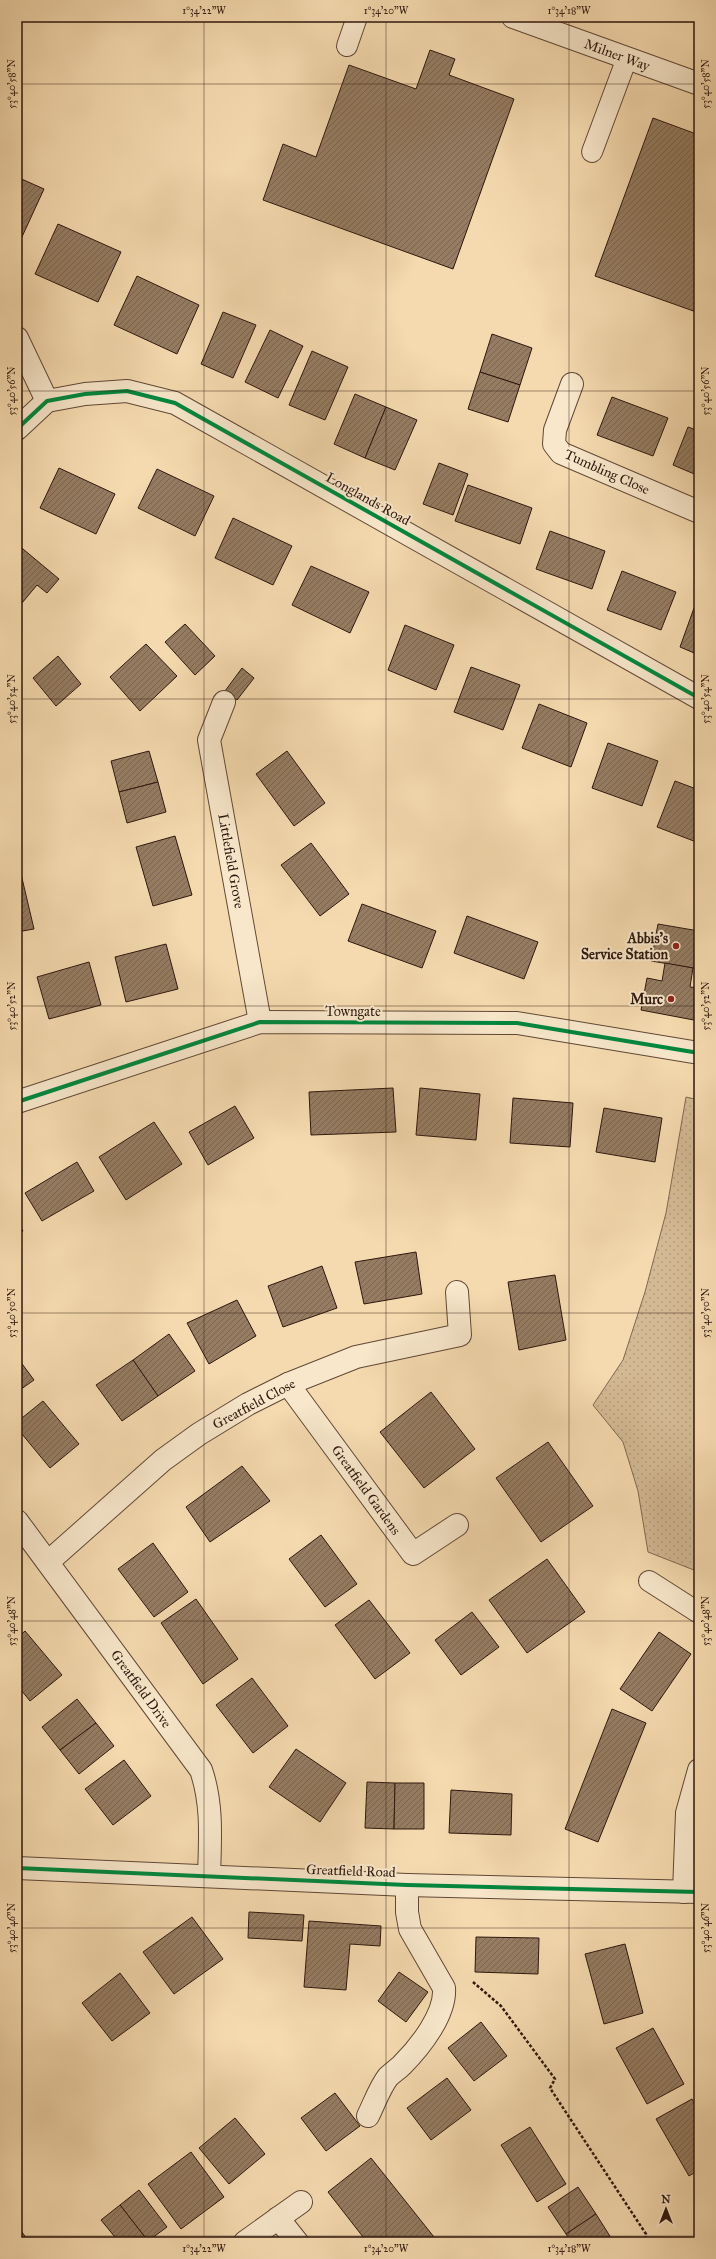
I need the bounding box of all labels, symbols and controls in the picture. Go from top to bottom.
text: 1°34'22"W [182,5,226,17]
text: 1°34'20"W [364,5,409,17]
text: 1°34'18"W [547,5,591,17]
street label: Milner Way [582,35,653,75]
text: 53°40'58"N [6,59,18,109]
text: 53°40'58"N [700,59,712,109]
text: 53°40'56"N [6,366,18,416]
text: 53°40'56"N [700,366,712,416]
street label: Tumbling Close [562,446,652,498]
street label: Longlands Road [323,469,413,529]
text: 53°40'54"N [6,674,18,724]
text: 53°40'54"N [700,674,712,724]
street label: Littlefield Grove [214,812,248,910]
place label: Abbis's Service Station [581,930,668,963]
marker: Abbis's Service Station [671,941,681,951]
text: 53°40'52"N [6,981,18,1030]
text: 53°40'52"N [700,981,712,1030]
place label: Murc [630,991,663,1008]
marker: Murc [666,994,676,1004]
street label: Towngate [325,1003,381,1020]
text: 53°40'50"N [6,1288,18,1338]
text: 53°40'50"N [700,1288,712,1338]
street label: Greatfield Close [210,1375,298,1433]
street label: Greatfield Gardens [328,1442,404,1538]
text: 53°40'48"N [6,1595,18,1646]
text: 53°40'48"N [700,1595,712,1646]
street label: Greatfield Drive [107,1647,175,1731]
street label: Greatfield Road [306,1861,396,1881]
text: 53°40'46"N [6,1902,18,1953]
text: 53°40'46"N [700,1902,712,1953]
north arrow [646,2189,686,2229]
text: N [661,2193,671,2206]
text: 1°34'22"W [182,2243,226,2255]
text: 1°34'20"W [364,2243,409,2255]
text: 1°34'18"W [547,2243,591,2255]

